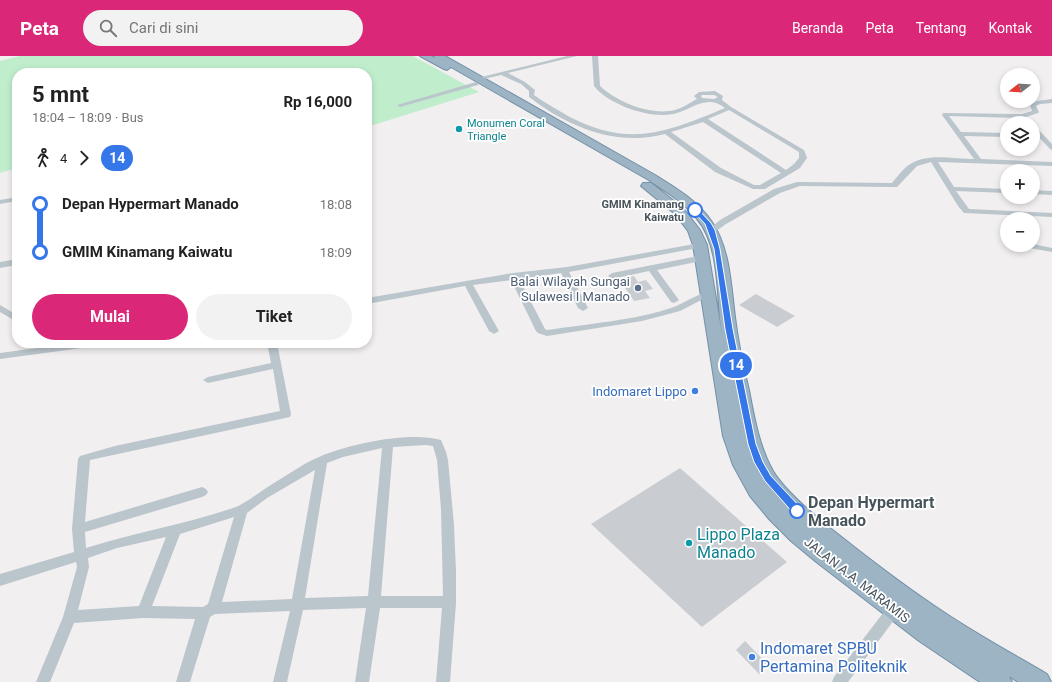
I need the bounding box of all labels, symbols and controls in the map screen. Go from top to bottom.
search box [83,10,363,46]
text: Peta [20,17,59,40]
icon: search [97,17,119,39]
text: Cari di sini [129,19,199,37]
text: Beranda [792,20,843,36]
text: Peta [865,20,894,36]
text: Tentang [916,20,966,36]
text: Kontak [988,20,1032,36]
north arrow [1000,68,1040,108]
map controls [1000,68,1040,252]
text: 5 mnt [32,82,89,107]
text: Rp 16,000 [284,93,352,111]
text: 18:04 – 18:09 · Bus [32,110,144,125]
button: layers [1000,116,1040,156]
place label: Monumen Coral Triangle [467,117,545,143]
marker: Monumen Coral Triangle [454,124,464,134]
icon: walk [32,147,54,169]
icon: forward [73,147,95,169]
text: 14 [109,150,125,166]
text: 4 [60,151,67,166]
button: + [1000,164,1040,204]
text: Depan Hypermart Manado [62,195,239,213]
text: 18:08 [320,197,352,212]
place label: GMIM Kinamang Kaiwatu [601,198,684,224]
marker: GMIM Kinamang Kaiwatu [687,202,703,218]
button: − [1000,212,1040,252]
text: GMIM Kinamang Kaiwatu [62,243,232,261]
text: 18:09 [320,245,352,260]
place label: Balai Wilayah Sungai Sulawesi I Manado [510,274,630,304]
marker: Balai Wilayah Sungai Sulawesi I Manado [633,283,643,293]
button: Mulai [32,294,188,340]
button: Tiket [196,294,352,340]
line badge: 14 [718,352,754,378]
text: 14 [728,357,744,373]
place label: Indomaret Lippo [592,384,687,399]
marker: Indomaret Lippo [690,386,700,396]
place label: Depan Hypermart Manado [808,493,935,530]
marker: Depan Hypermart Manado [789,503,805,519]
place label: Lippo Plaza Manado [697,525,780,562]
street label: JALAN A.A. MARAMIS [801,534,913,626]
marker: Lippo Plaza Manado [684,538,694,548]
place label: Indomaret SPBU Pertamina Politeknik [760,639,908,676]
marker: Indomaret SPBU Pertamina Politeknik [747,652,757,662]

